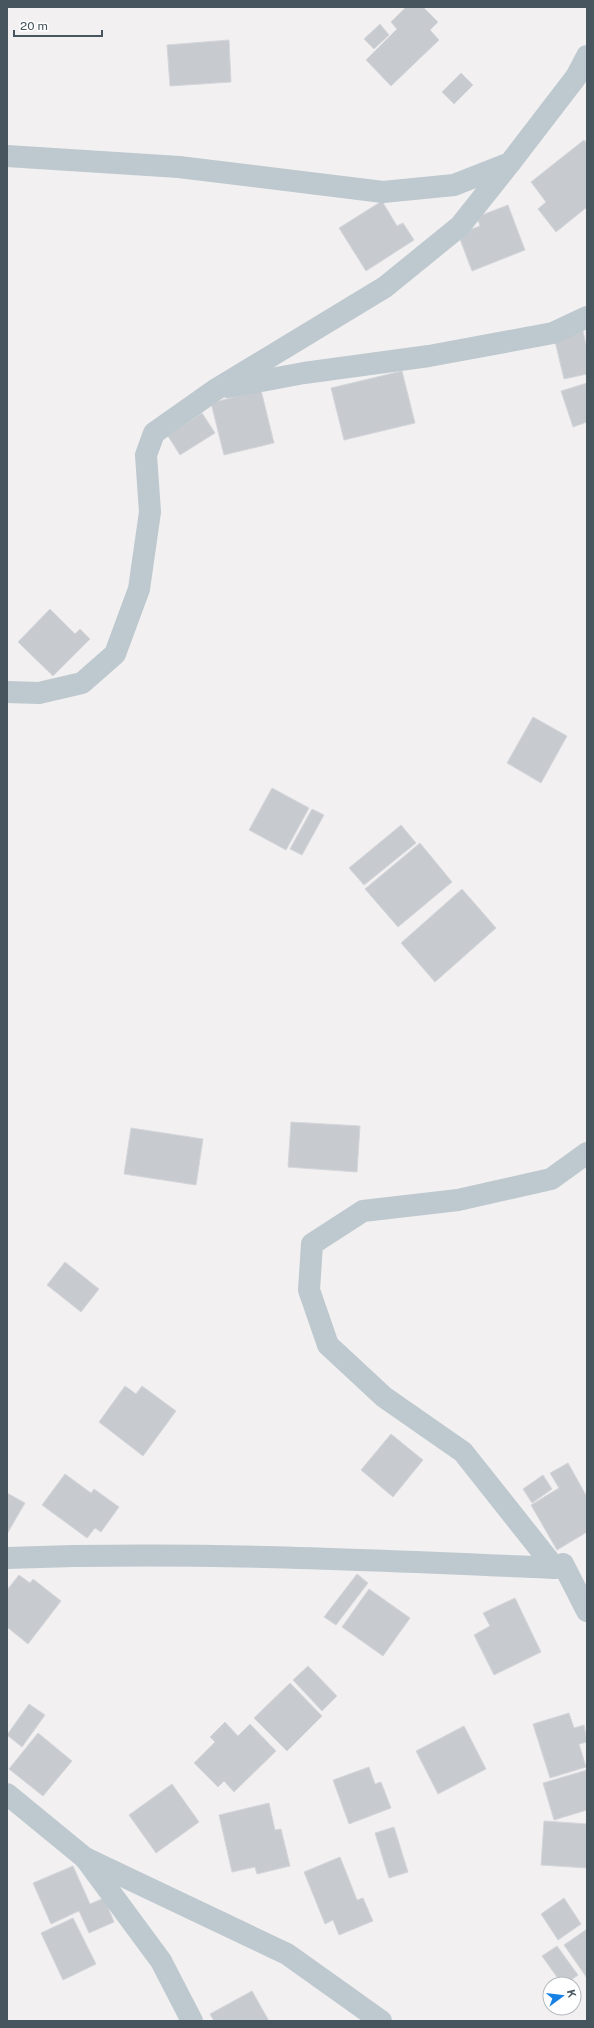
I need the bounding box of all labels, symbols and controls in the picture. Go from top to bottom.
scale bar [14,12,102,38]
text: 20 m [20,19,48,33]
north arrow [542,1976,582,2016]
text: K [565,1988,579,1999]

